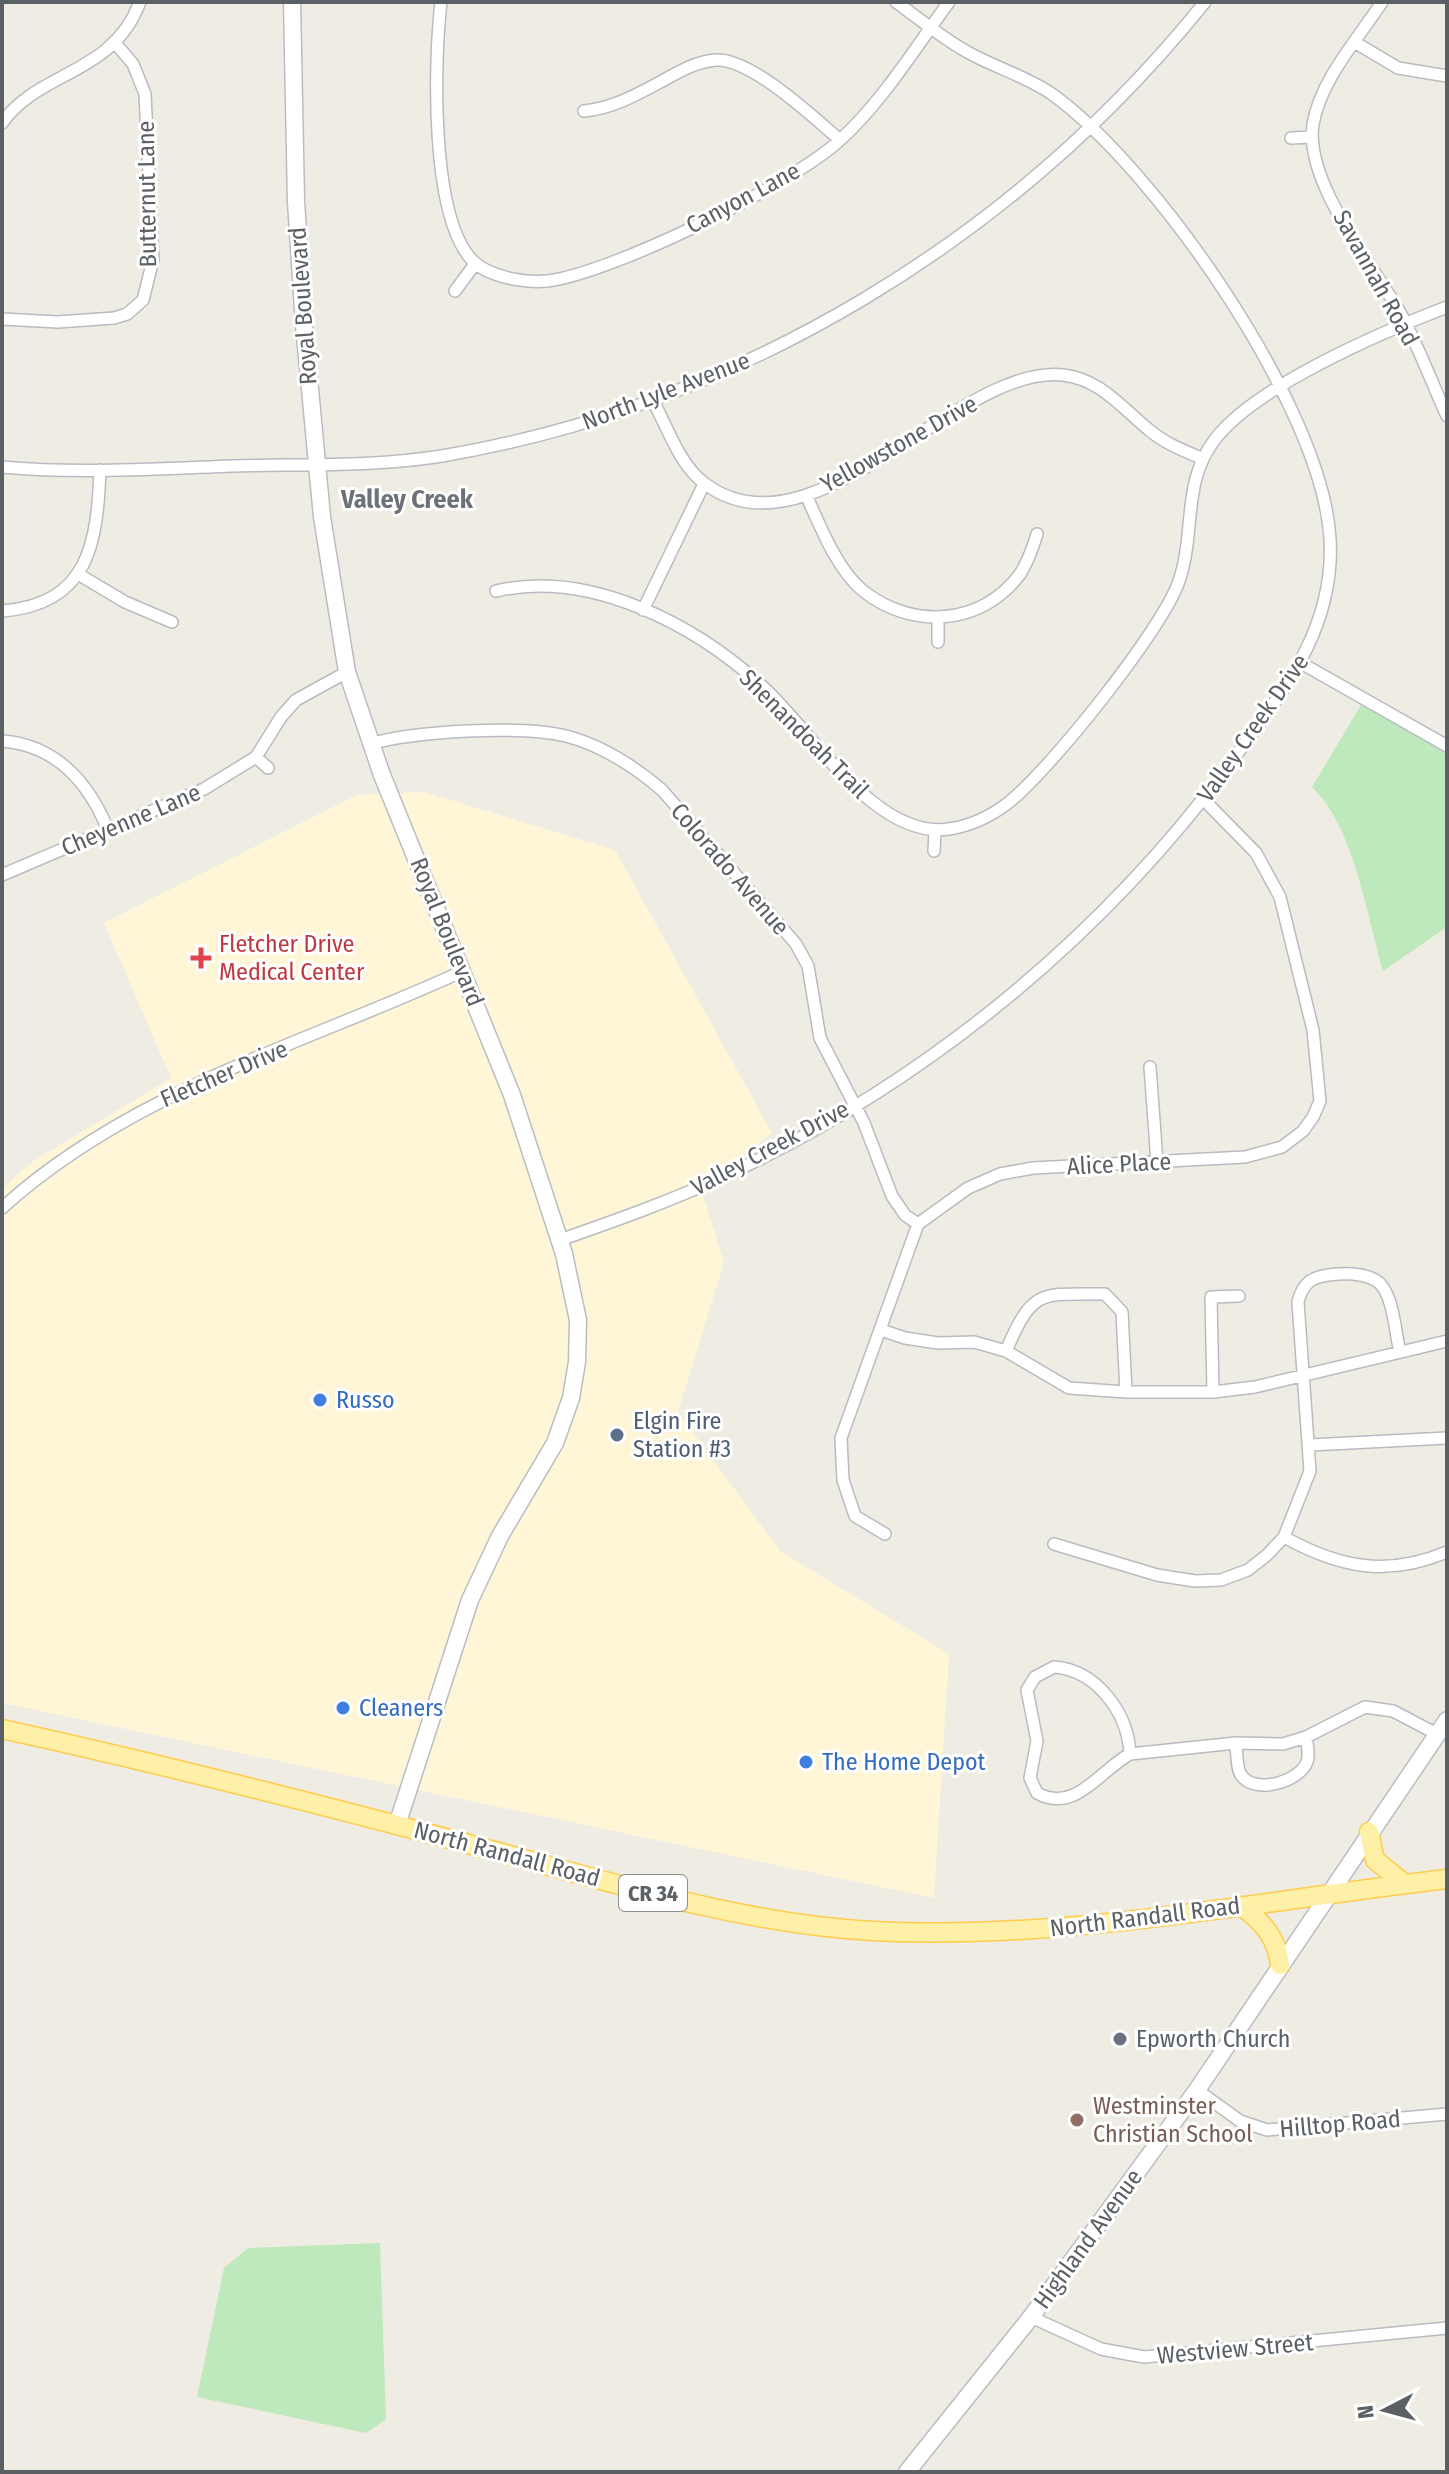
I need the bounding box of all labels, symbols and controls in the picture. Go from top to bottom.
street label: Butternut Lane [132,120,162,268]
street label: Canyon Lane [681,156,805,240]
street label: Savannah Road [1327,205,1425,351]
street label: Royal Boulevard [284,226,322,386]
street label: North Lyle Avenue [578,346,754,436]
street label: Yellowstone Drive [816,389,982,499]
district label: Valley Creek [340,484,474,515]
street label: Valley Creek Drive [1192,649,1314,807]
street label: Shenandoah Trail [734,664,874,804]
street label: Cheyenne Lane [57,778,205,862]
street label: Colorado Avenue [665,797,795,941]
street label: Royal Boulevard [404,853,490,1011]
place label: Fletcher Drive Medical Center [219,930,365,986]
marker: Fletcher Drive Medical Center [190,947,212,969]
street label: Fletcher Drive [156,1035,292,1113]
street label: Valley Creek Drive [686,1095,854,1201]
street label: Alice Place [1066,1147,1172,1181]
place label: Russo [336,1386,395,1414]
marker: Russo [311,1391,329,1409]
place label: Elgin Fire Station #3 [633,1407,731,1463]
marker: Elgin Fire Station #3 [608,1426,626,1444]
place label: Cleaners [359,1694,443,1722]
marker: Cleaners [334,1699,352,1717]
place label: The Home Depot [822,1748,986,1776]
marker: The Home Depot [797,1753,815,1771]
street label: North Randall Road [411,1816,603,1892]
road number: CR 34 [619,1875,687,1911]
street label: North Randall Road [1048,1891,1242,1943]
place label: Epworth Church [1136,2025,1290,2053]
marker: Epworth Church [1111,2030,1129,2048]
place label: Westminster Christian School [1093,2092,1253,2148]
street label: Hilltop Road [1278,2105,1402,2143]
marker: Westminster Christian School [1068,2111,1086,2129]
street label: Highland Avenue [1028,2164,1148,2314]
street label: Westview Street [1156,2328,1314,2370]
north arrow [1345,2370,1425,2450]
text: N [1351,2404,1380,2420]

